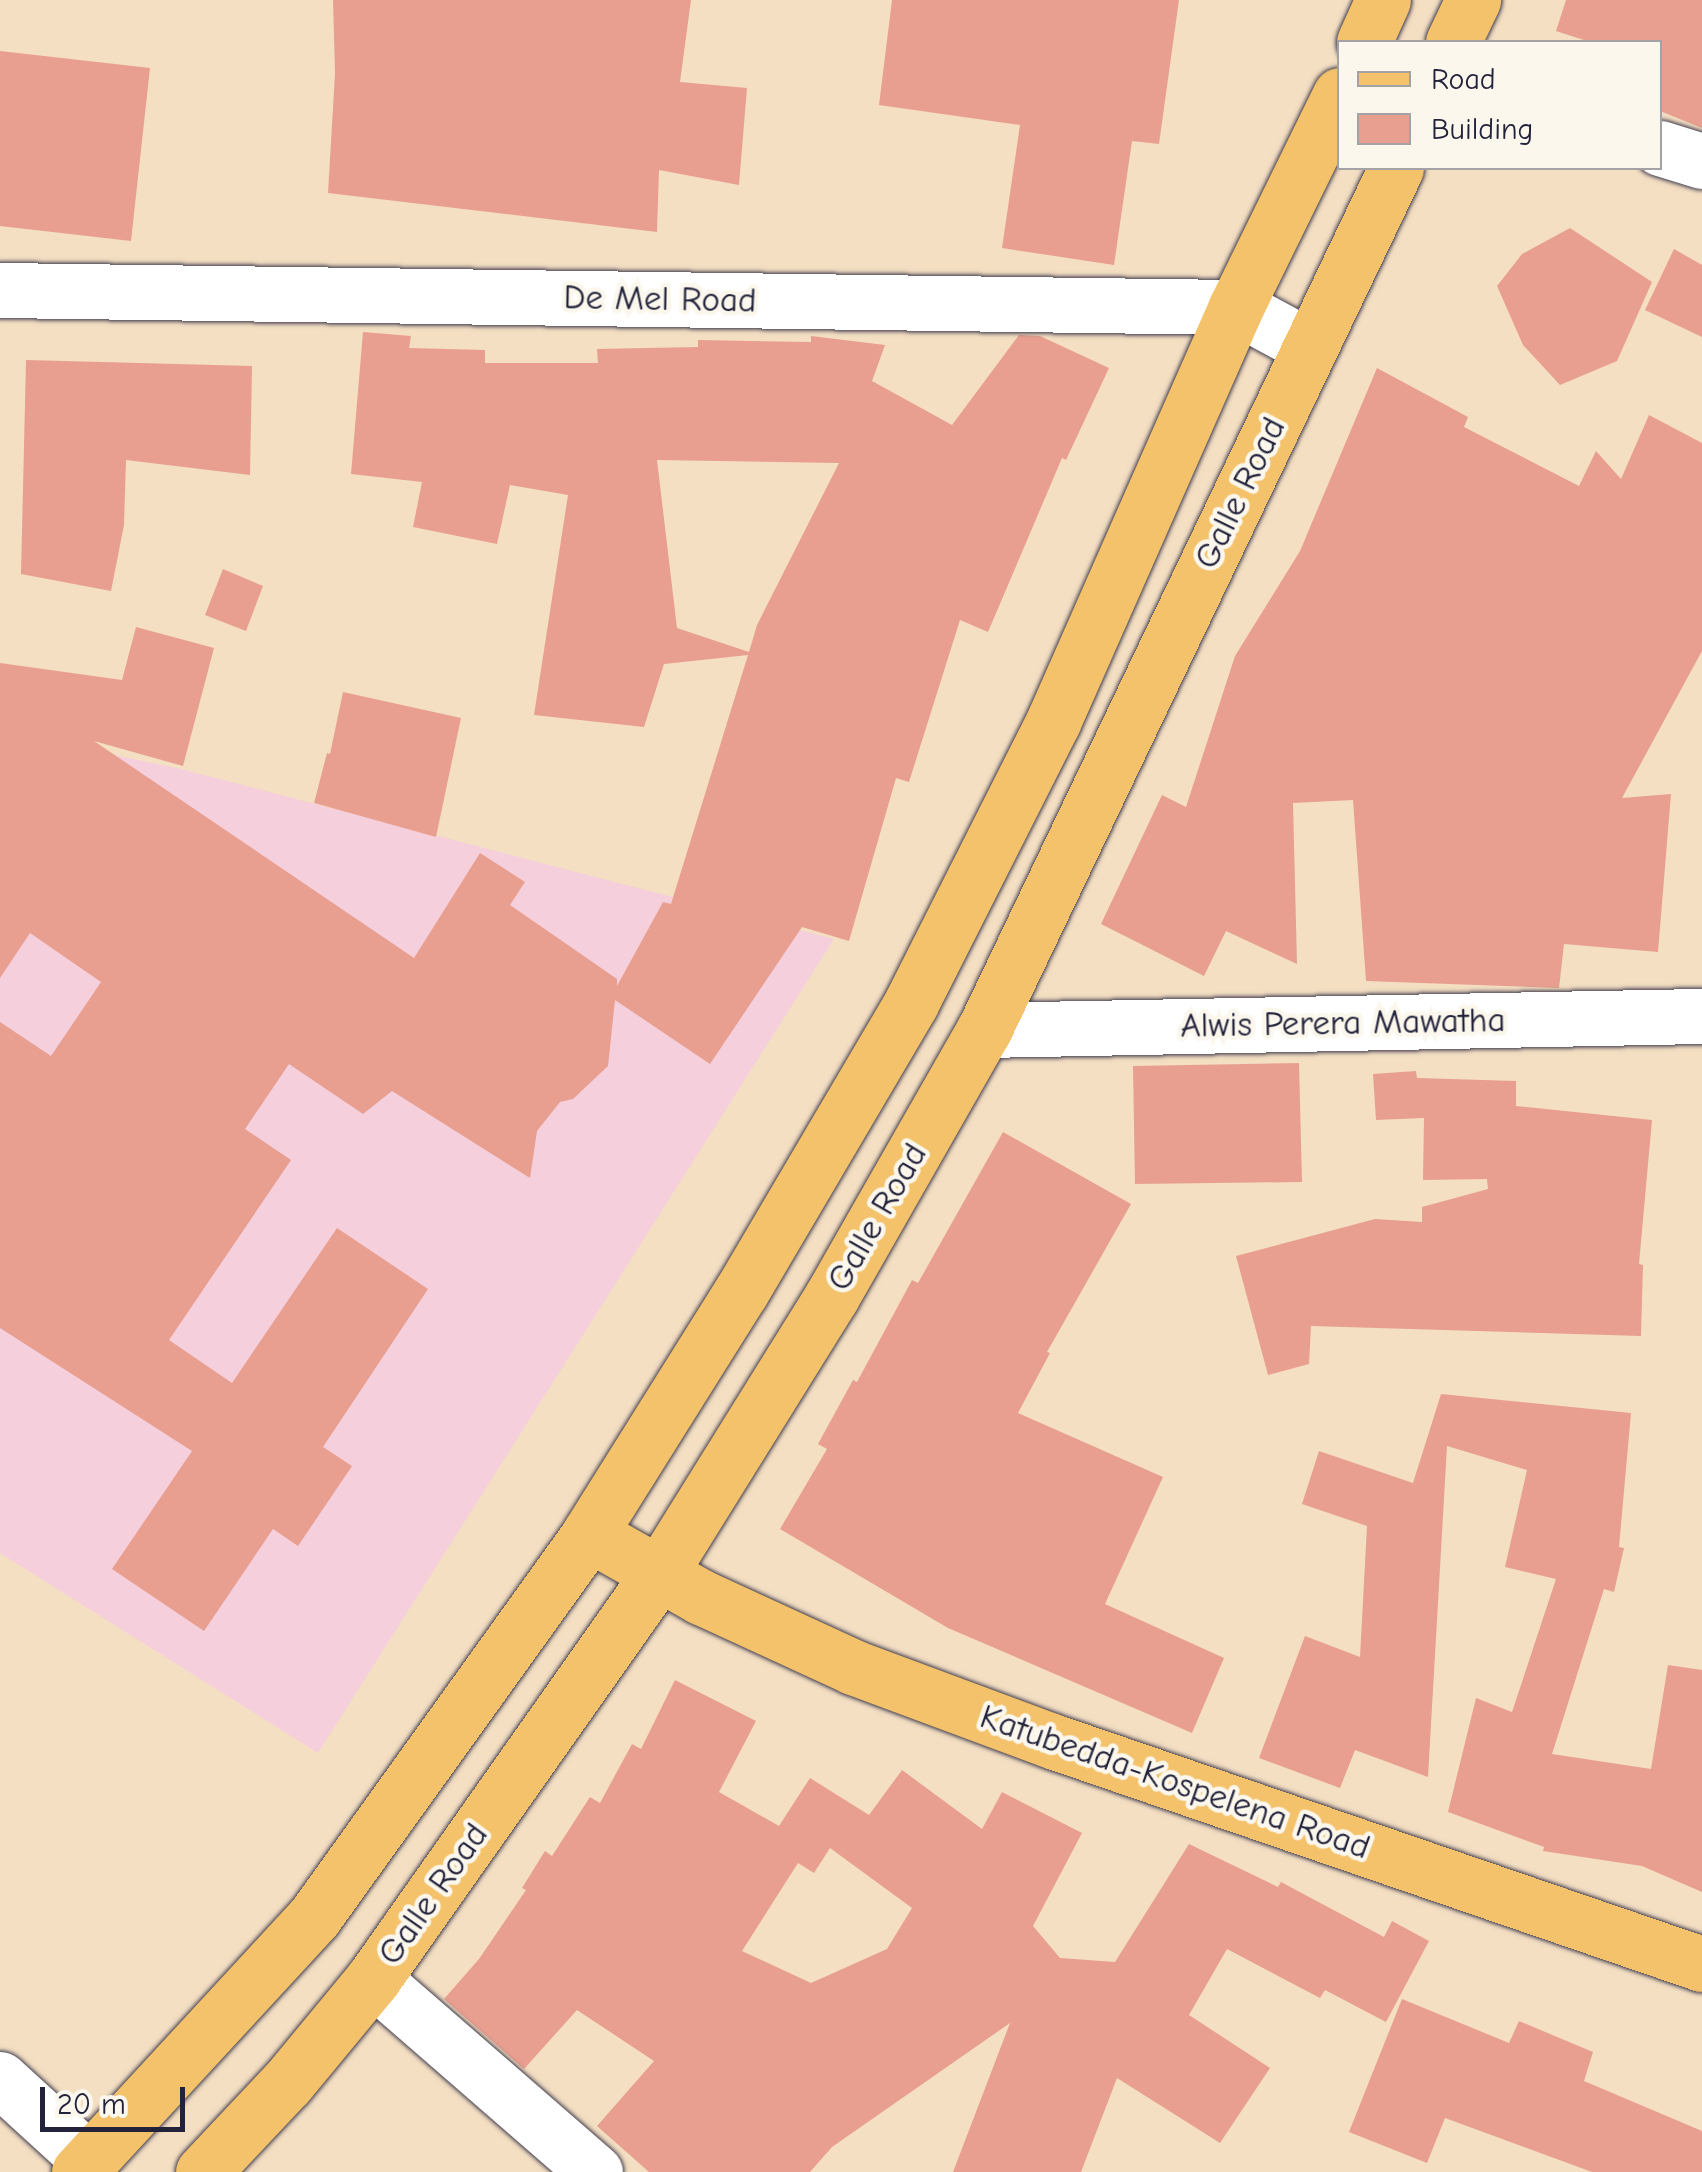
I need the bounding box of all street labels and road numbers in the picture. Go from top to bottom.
street label: De Mel Road [563,276,757,322]
street label: Galle Road [1185,410,1295,576]
street label: Alwis Perera Mawatha [1180,999,1506,1047]
street label: Galle Road [818,1136,936,1298]
street label: Katubedda-Kospelena Road [975,1695,1375,1869]
street label: Galle Road [369,1815,497,1973]

